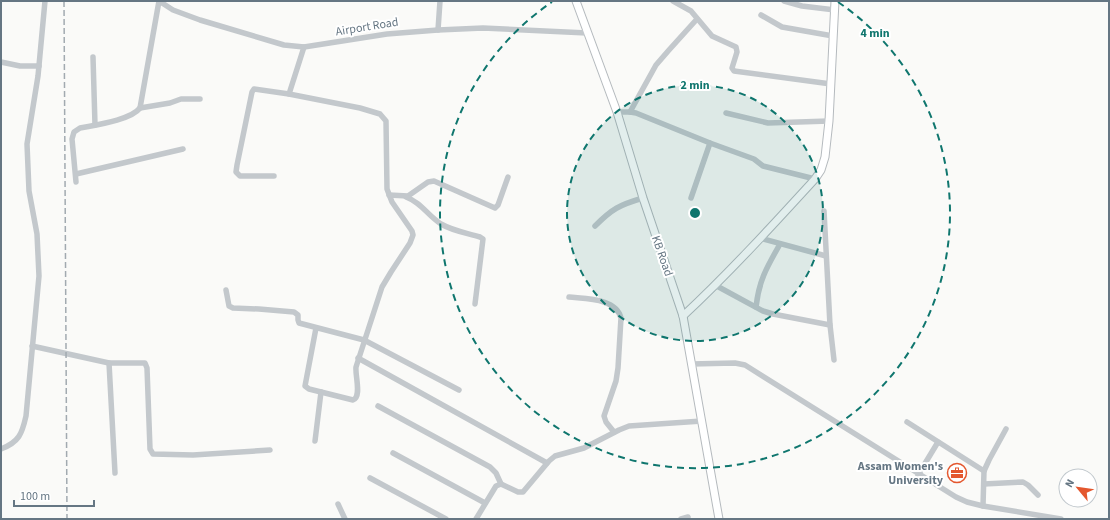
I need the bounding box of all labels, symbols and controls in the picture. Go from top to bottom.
street label: Airport Road [334,14,400,40]
text: 4 min [860,25,890,42]
text: 2 min [680,77,710,94]
centre of rings [688,206,702,220]
street label: KB Road [647,233,677,279]
place label: Assam Women's University [857,458,944,489]
office icon: Assam Women's University [946,462,968,484]
north arrow [1058,468,1098,508]
text: N [1061,477,1078,490]
scale bar [14,482,94,508]
text: 100 m [20,488,50,505]

